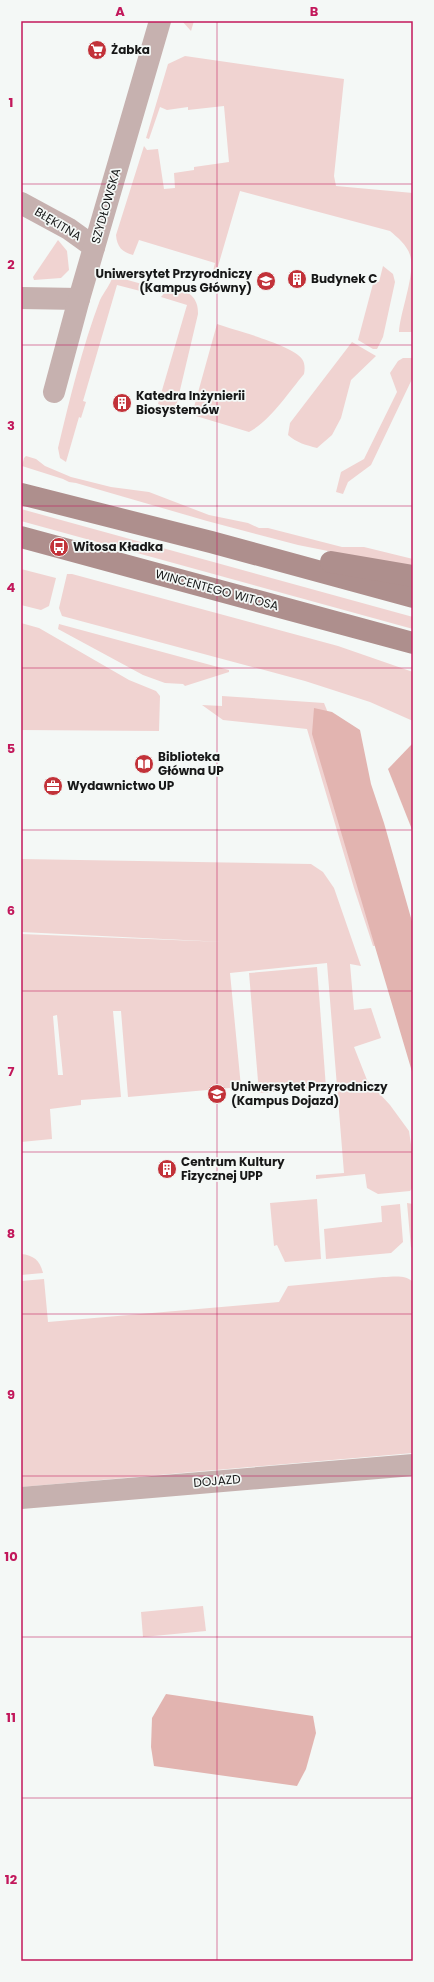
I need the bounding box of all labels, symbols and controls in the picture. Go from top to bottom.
text: A [115,2,125,21]
text: B [310,2,319,21]
supermarket icon: Żabka [86,39,108,61]
place label: Żabka [111,41,150,58]
text: 1 [9,93,13,112]
street label: SZYDŁOWSKA [87,166,124,246]
street label: BŁĘKITNA [32,203,85,244]
text: 2 [7,255,15,274]
place label: Uniwersytet Przyrodniczy (Kampus Główny) [96,265,252,296]
building icon: Budynek C [286,268,308,290]
school or university icon: Uniwersytet Przyrodniczy (Kampus Główny) [255,270,277,292]
place label: Budynek C [311,270,377,287]
place label: Katedra Inżynierii Biosystemów [136,387,245,418]
building icon: Katedra Inżynierii Biosystemów [111,392,133,414]
text: 3 [7,416,15,435]
bus stop icon: Witosa Kładka [48,536,70,558]
place label: Witosa Kładka [73,538,163,555]
street label: WINCENTEGO WITOSA [153,565,281,614]
text: 4 [7,578,16,597]
text: 5 [7,739,15,758]
place label: Biblioteka Główna UP [158,748,224,779]
library icon: Biblioteka Główna UP [133,753,155,775]
office icon: Wydawnictwo UP [42,775,64,797]
place label: Wydawnictwo UP [67,777,175,794]
text: 6 [7,901,15,920]
text: 7 [8,1062,15,1081]
place label: Uniwersytet Przyrodniczy (Kampus Dojazd) [231,1078,388,1109]
school or university icon: Uniwersytet Przyrodniczy (Kampus Dojazd) [206,1083,228,1105]
place label: Centrum Kultury Fizycznej UPP [181,1153,285,1184]
building icon: Centrum Kultury Fizycznej UPP [156,1158,178,1180]
text: 8 [7,1224,15,1243]
text: 9 [7,1385,15,1404]
street label: DOJAZD [193,1470,241,1491]
text: 10 [4,1547,18,1566]
text: 11 [6,1708,16,1727]
text: 12 [5,1870,18,1889]

